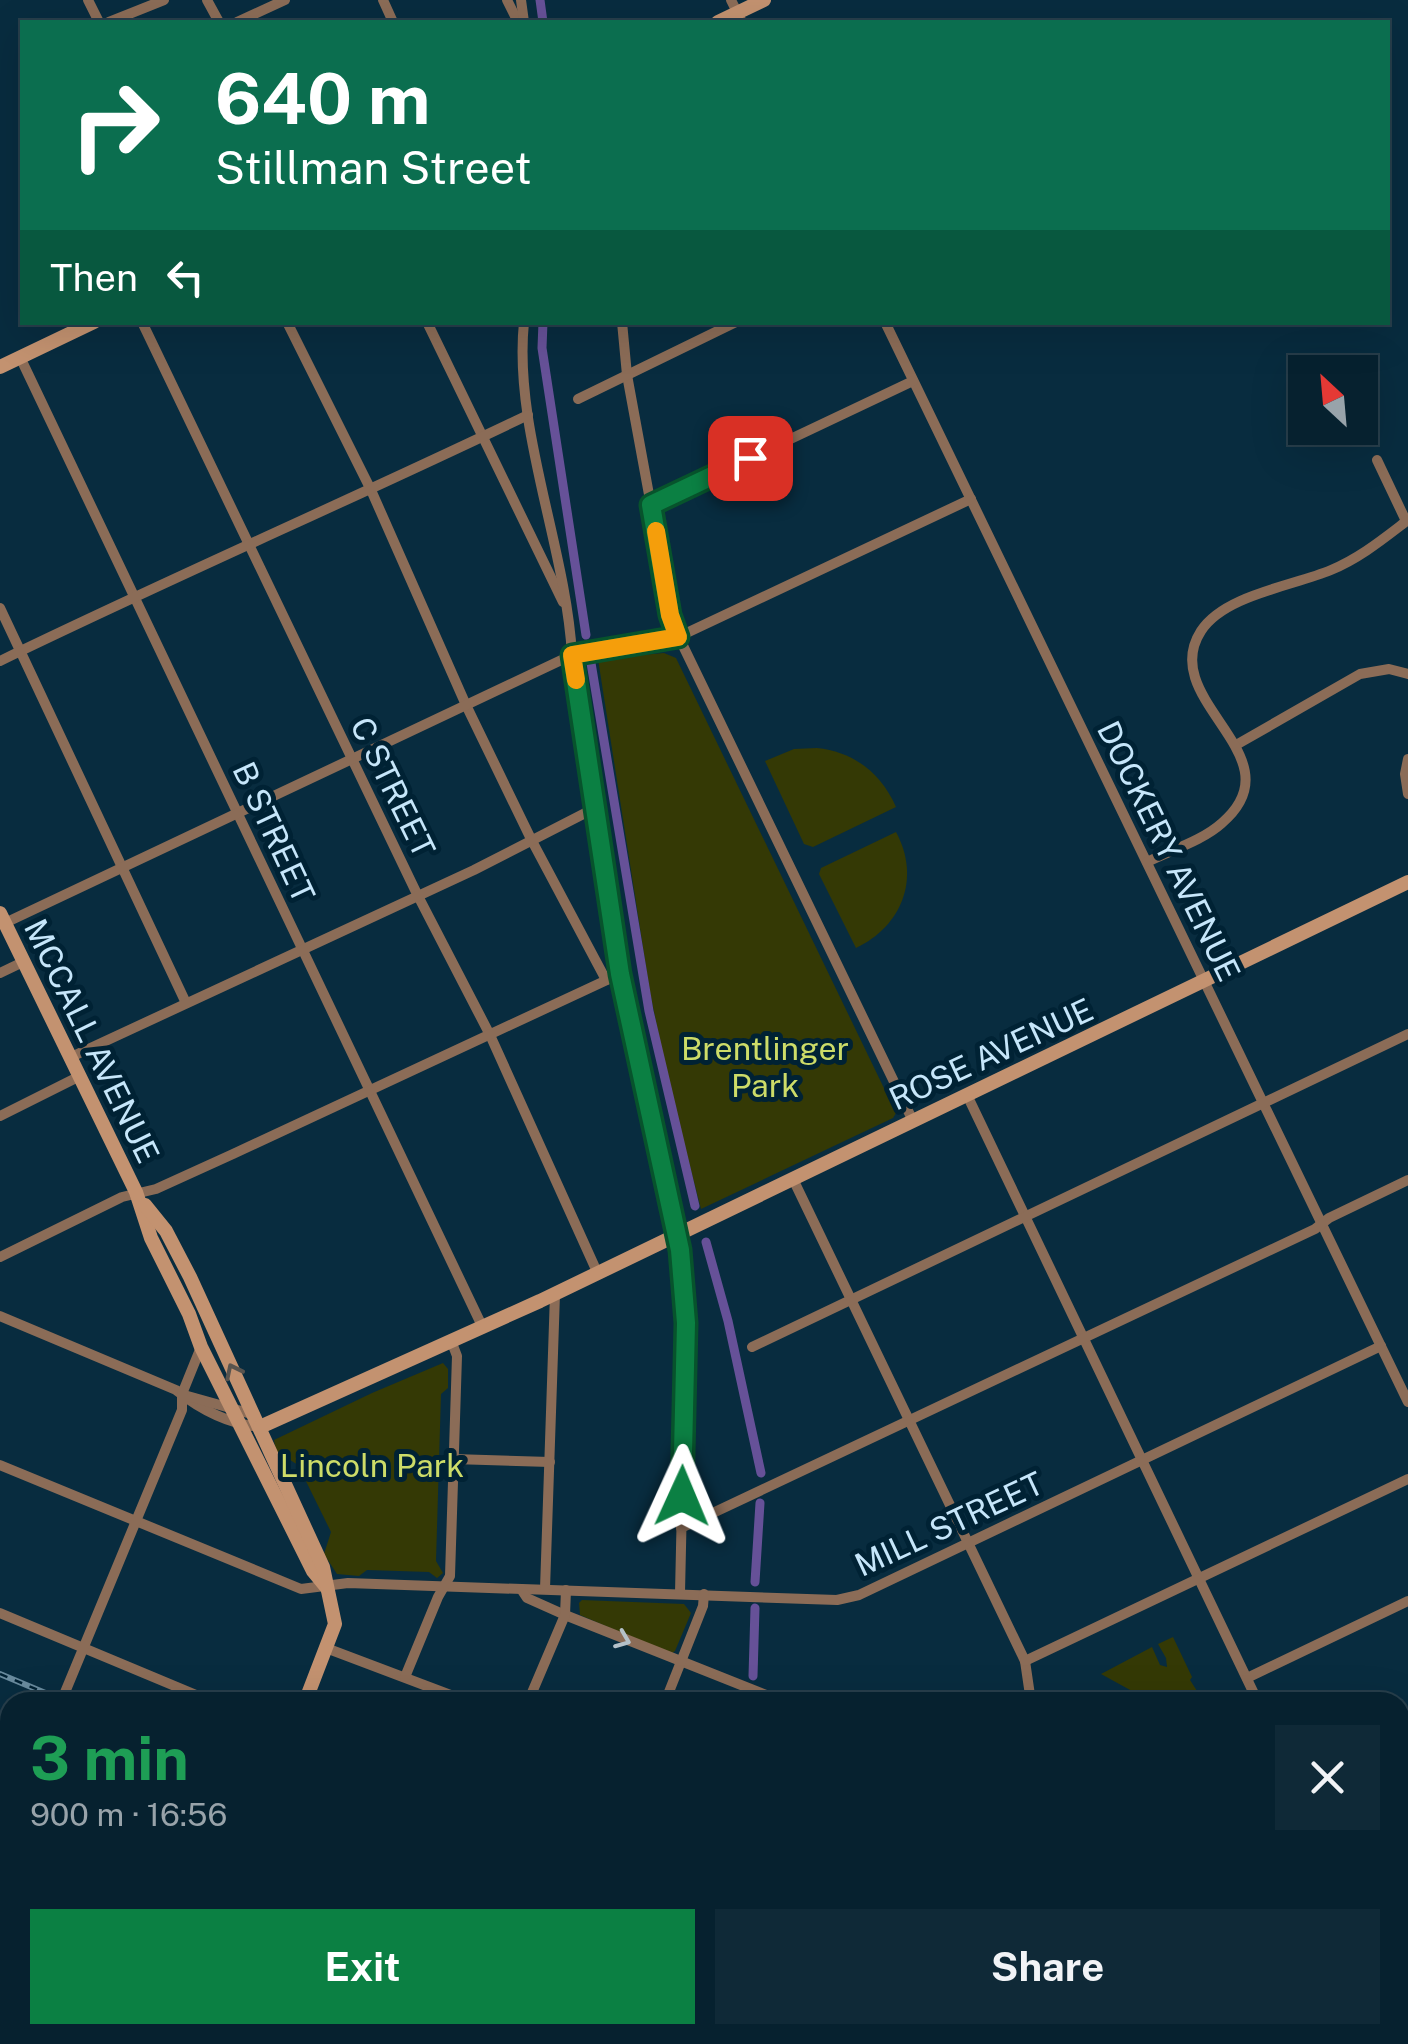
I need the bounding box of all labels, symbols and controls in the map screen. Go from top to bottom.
text: 640 m [215,57,431,140]
icon: right [50,60,180,190]
text: Stillman Street [215,141,532,194]
icon: left [158,250,213,305]
text: Then [50,255,138,300]
north arrow [1288,355,1378,445]
map controls [1288,355,1378,445]
pin [708,416,793,501]
icon: arrive [723,431,778,486]
street label: C STREET [343,711,443,863]
street label: DOCKERY AVENUE [1090,715,1248,987]
street label: B STREET [225,756,323,908]
street label: MCCALL AVENUE [17,913,167,1169]
street label: ROSE AVENUE [883,991,1099,1117]
park label: Brentlinger Park [681,1030,849,1104]
one-way arrow [225,1363,245,1381]
position arrow [630,1444,734,1548]
park label: Lincoln Park [280,1447,464,1484]
street label: MILL STREET [849,1464,1049,1584]
one-way arrow [613,1628,631,1648]
text: 3 min [30,1723,189,1794]
button: close [1275,1725,1380,1830]
text: 900 m · 16:56 [30,1796,227,1833]
button: Exit [30,1909,695,2024]
button: Share [715,1909,1380,2024]

